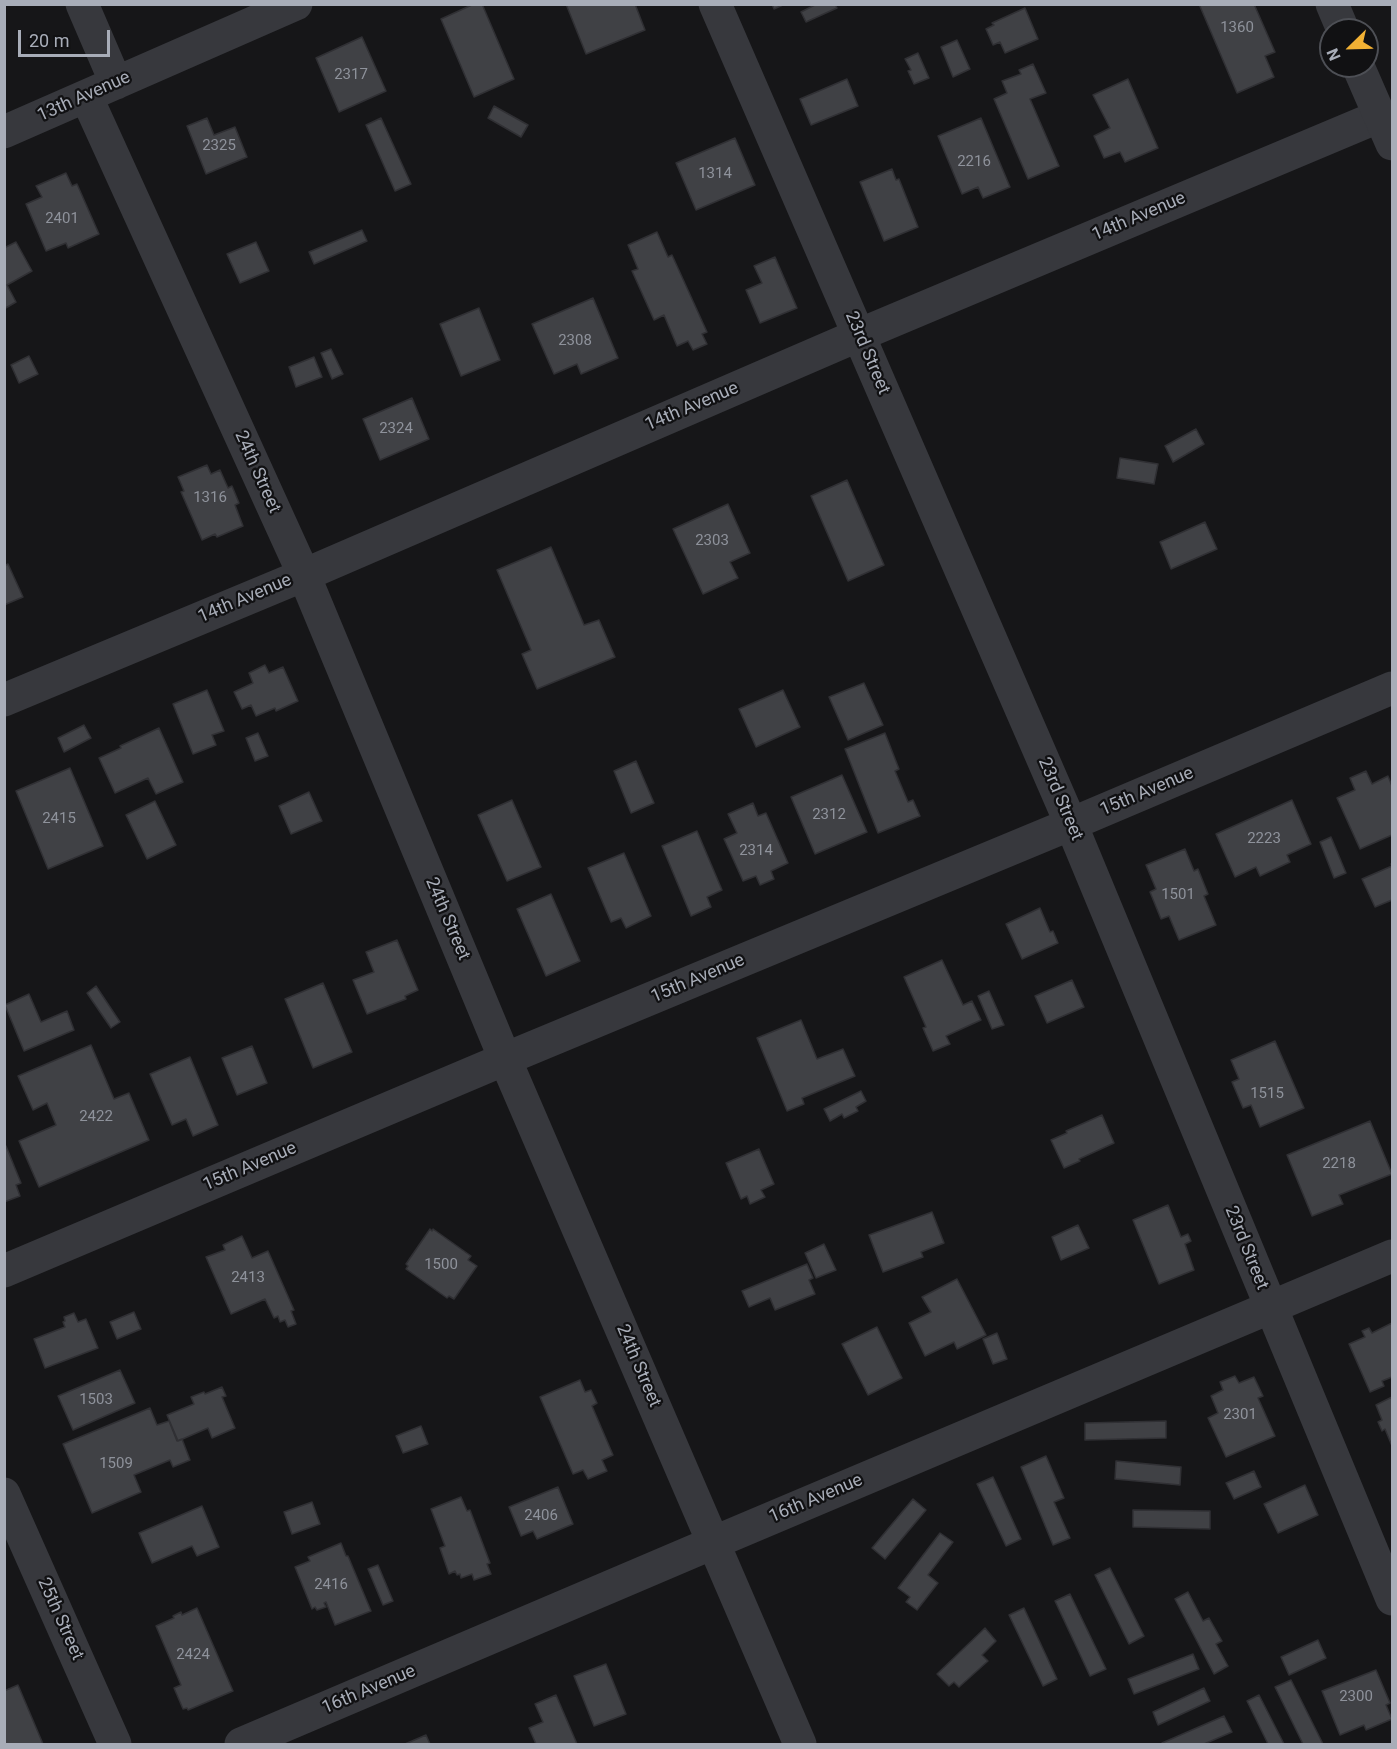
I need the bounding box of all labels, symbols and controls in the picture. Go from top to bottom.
scale bar [21,18,112,56]
north arrow [1319,18,1379,78]
house number: 1360 [1220,19,1254,37]
text: 20 m [29,30,69,51]
text: N [1323,46,1345,63]
house number: 2317 [334,66,368,84]
street label: 13th Avenue [34,67,134,127]
house number: 2325 [202,137,236,155]
house number: 2216 [957,153,991,171]
house number: 1314 [698,165,732,183]
street label: 14th Avenue [1089,188,1189,246]
house number: 2401 [45,210,79,228]
street label: 23rd Street [840,308,894,398]
house number: 2308 [558,332,592,350]
street label: 14th Avenue [642,378,742,436]
house number: 2324 [379,420,413,438]
street label: 24th Street [229,427,285,517]
house number: 1316 [193,489,227,507]
house number: 2303 [695,532,729,550]
street label: 14th Avenue [195,570,295,628]
street label: 23rd Street [1033,754,1087,844]
street label: 15th Avenue [1097,763,1197,821]
house number: 2312 [812,806,846,824]
house number: 2415 [42,810,76,828]
house number: 2223 [1247,830,1281,848]
house number: 2314 [739,842,773,860]
street label: 24th Street [420,874,474,964]
house number: 1501 [1161,886,1195,904]
street label: 15th Avenue [648,950,748,1008]
house number: 1515 [1250,1085,1284,1103]
house number: 2422 [79,1108,113,1126]
street label: 15th Avenue [200,1138,300,1196]
house number: 2218 [1322,1155,1356,1173]
street label: 23rd Street [1219,1203,1273,1293]
house number: 1500 [424,1256,458,1274]
house number: 2413 [231,1269,265,1287]
street label: 24th Street [611,1321,665,1411]
house number: 1503 [79,1391,113,1409]
house number: 2301 [1223,1406,1257,1424]
house number: 1509 [99,1455,133,1473]
street label: 16th Avenue [766,1470,866,1528]
house number: 2406 [524,1507,558,1525]
street label: 25th Street [32,1574,88,1664]
house number: 2416 [314,1576,348,1594]
house number: 2424 [176,1646,210,1664]
street label: 16th Avenue [319,1661,419,1719]
house number: 2300 [1339,1688,1373,1706]

